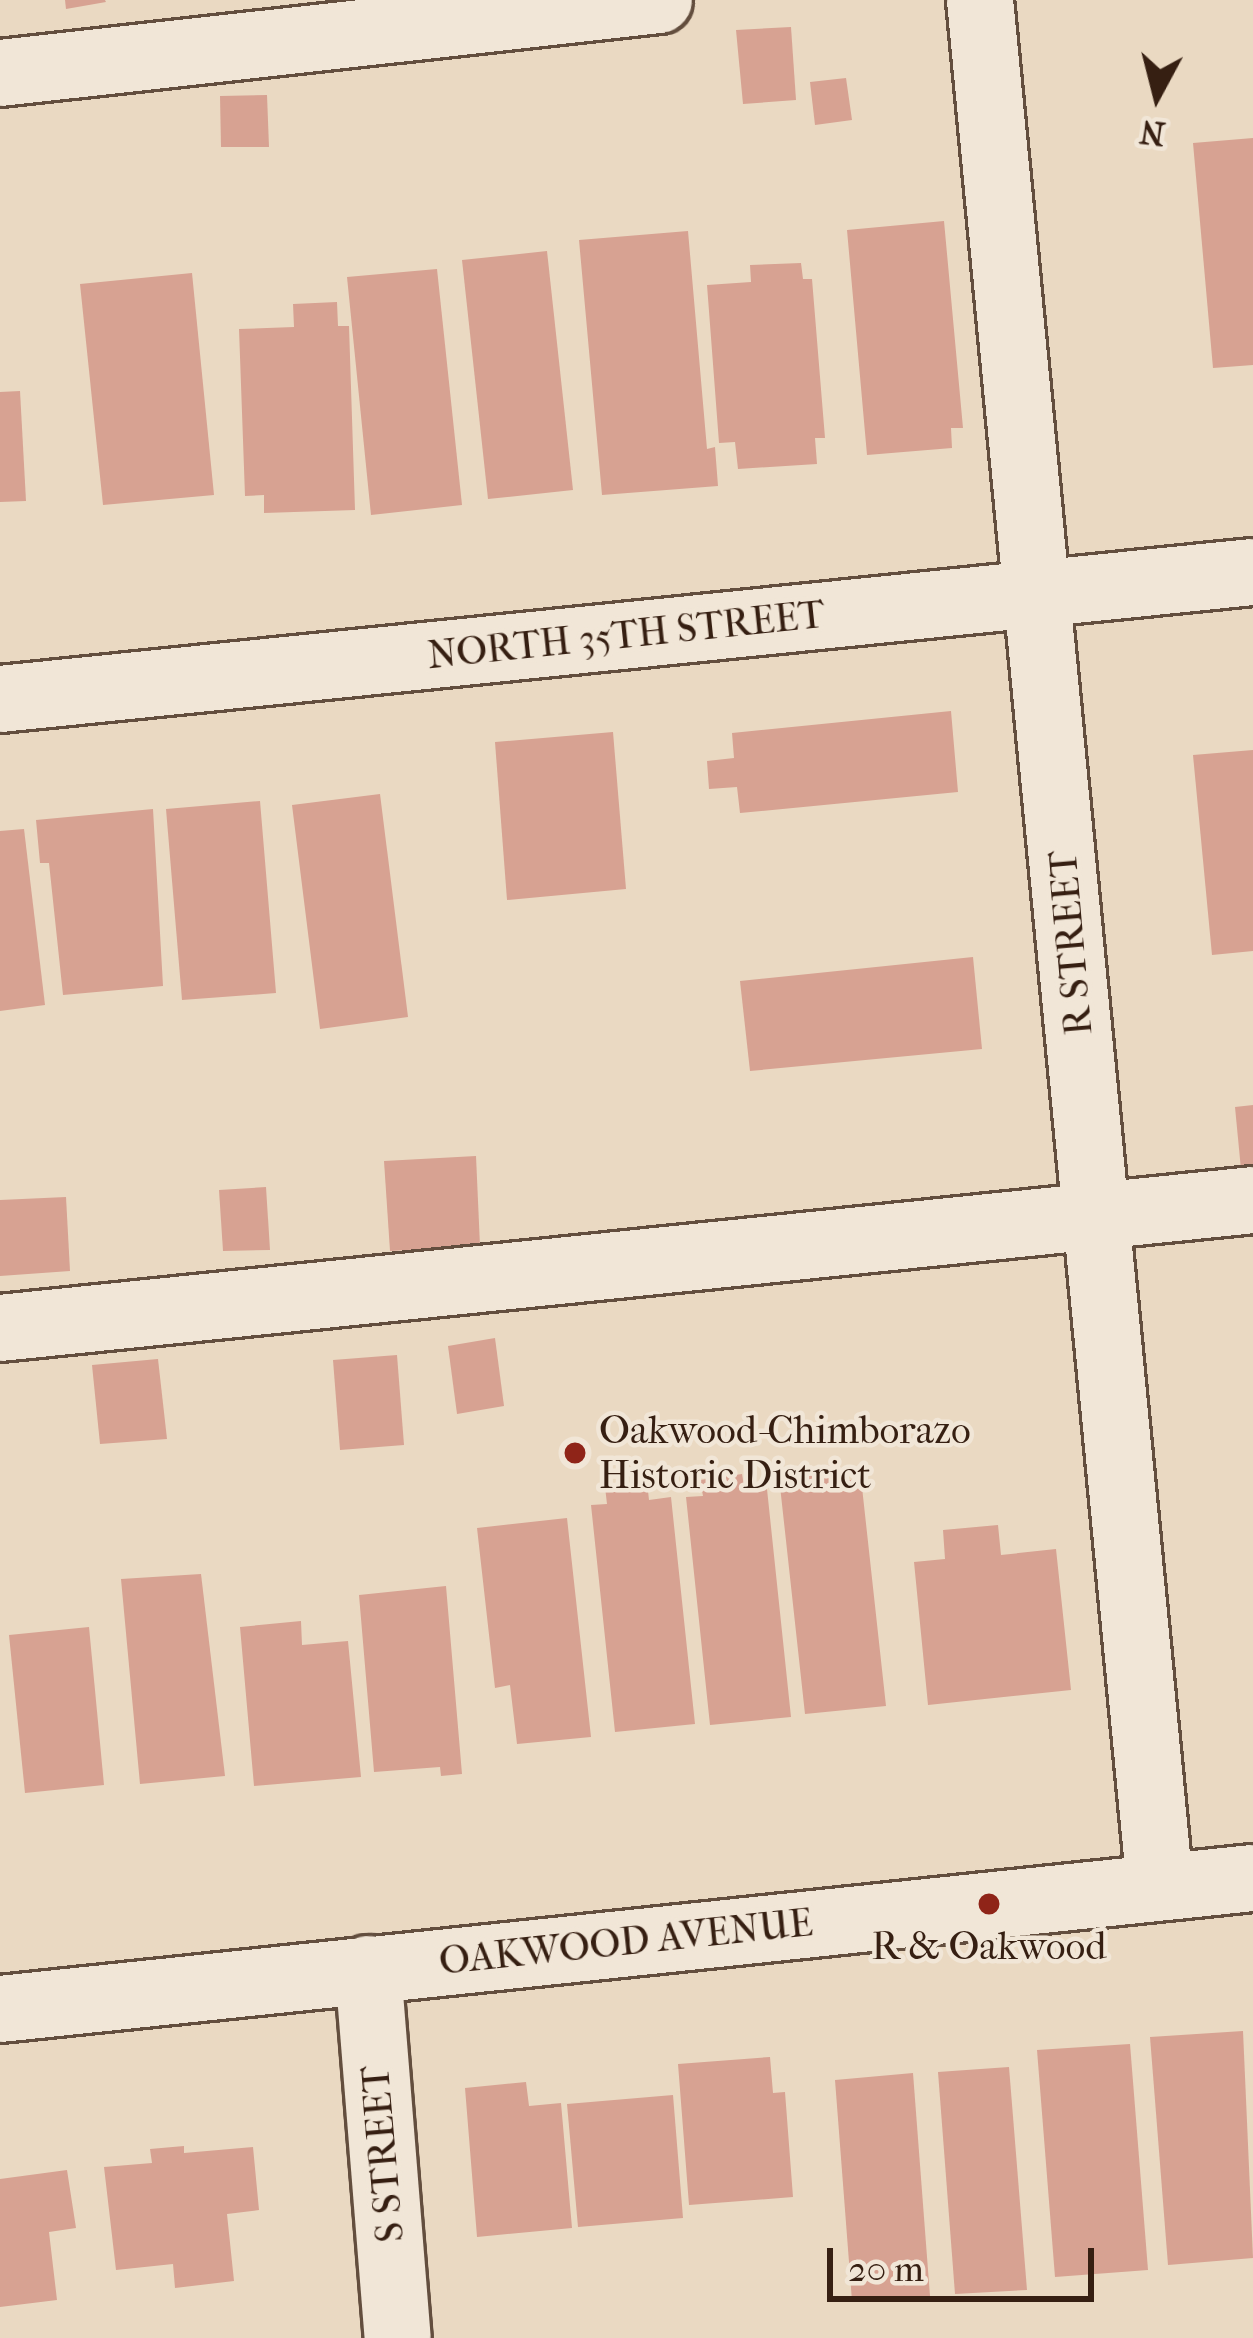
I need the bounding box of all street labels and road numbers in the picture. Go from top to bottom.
street label: NORTH 35TH STREET [425,591,827,679]
street label: R STREET [1040,849,1102,1037]
street label: OAKWOOD AVENUE [437,1899,815,1985]
street label: S STREET [352,2064,414,2244]

